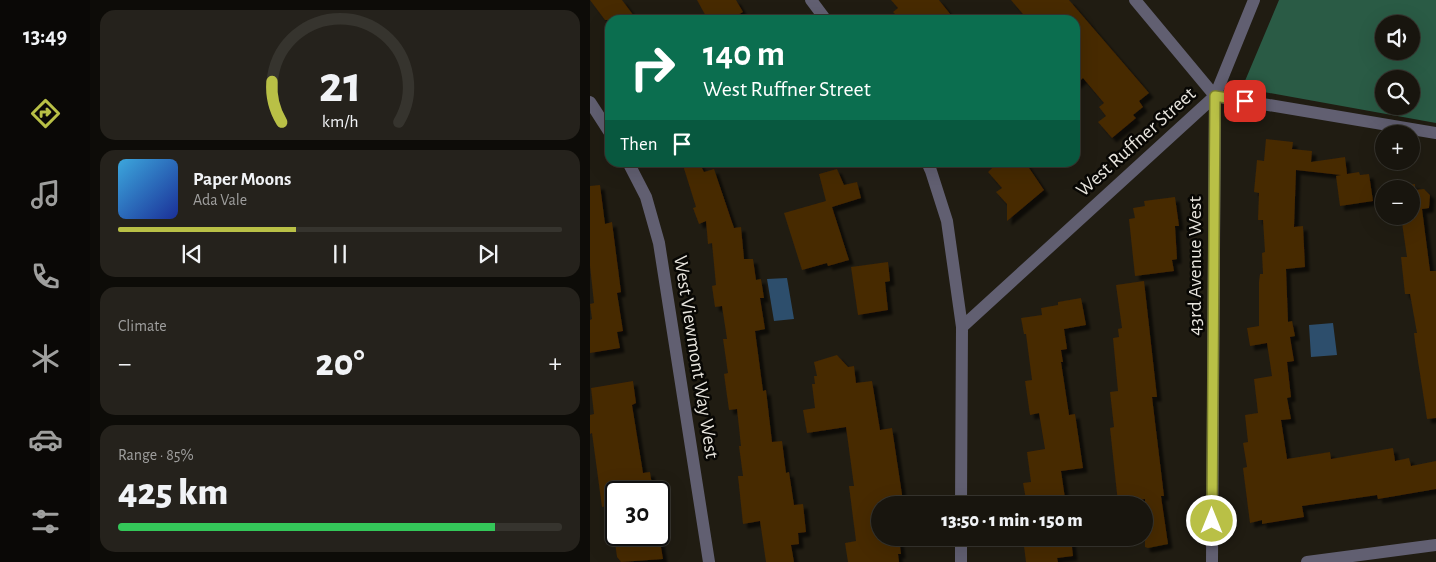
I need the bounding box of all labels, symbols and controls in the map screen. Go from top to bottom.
map controls [1375,15,1420,225]
button: sound [1375,15,1420,60]
text: 13:49 [23,25,67,47]
icon: right [620,35,685,100]
text: 140 m [703,37,785,72]
text: 21 [318,59,362,111]
button: search [1375,70,1420,115]
text: West Ruffner Street [703,78,871,100]
pin [1224,80,1266,122]
street label: West Ruffner Street [1073,83,1200,200]
icon: arrive [1231,87,1259,115]
icon: directions [28,96,63,131]
text: km/h [322,113,358,131]
button: + [1375,125,1420,170]
icon: arrive [668,130,696,158]
text: Then [620,135,658,154]
text: Paper Moons [193,170,291,189]
icon: music [28,177,63,212]
button: − [1375,180,1420,225]
text: Ada Vale [193,192,247,208]
street label: 43rd Avenue West [1185,196,1205,336]
icon: previous [178,240,206,268]
icon: pause [326,240,354,268]
icon: next [474,240,502,268]
street label: West Viewmont Way West [670,254,722,461]
icon: phone [28,259,63,294]
text: Climate [118,318,167,334]
icon: climate [28,341,63,376]
text: 20° [316,345,364,383]
text: − [118,350,131,378]
text: + [549,350,562,378]
icon: car [28,422,63,457]
text: Range · 85% [118,447,194,463]
text: 425 km [118,474,228,512]
speed limit sign: 30 [605,481,670,546]
position arrow [1185,494,1237,546]
icon: filters [28,504,63,539]
text: 13:50 · 1 min · 150 m [941,511,1083,530]

